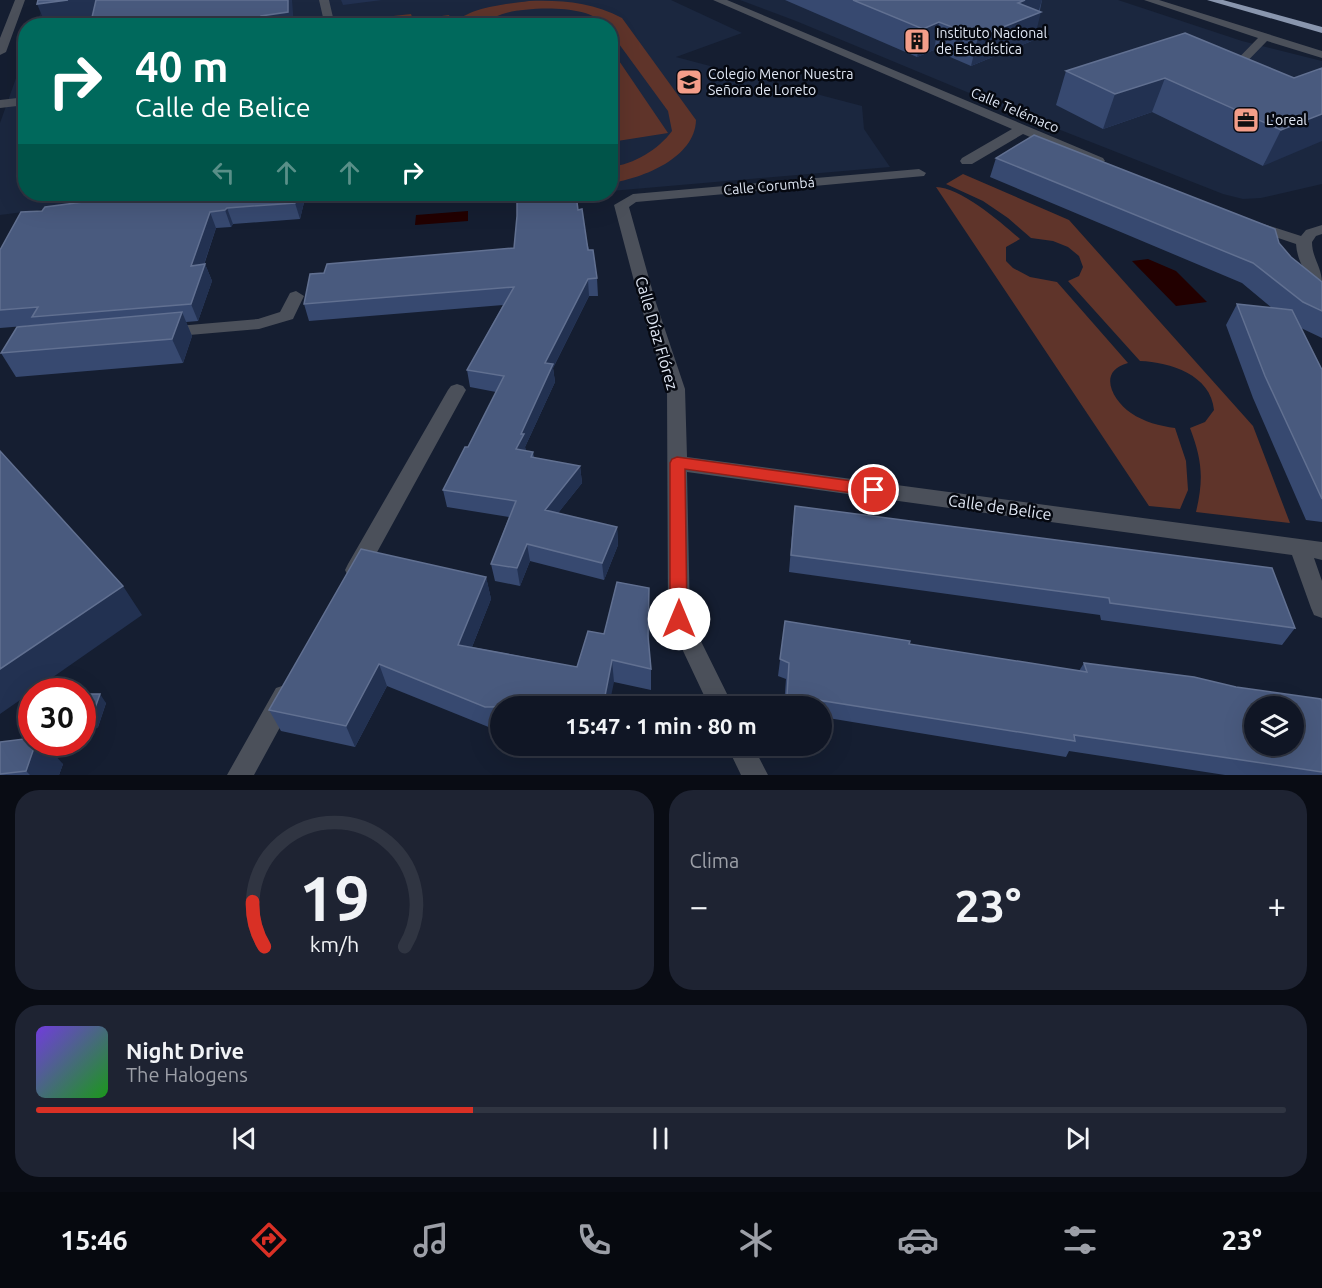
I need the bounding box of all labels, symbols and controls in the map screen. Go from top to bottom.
place label: Instituto Nacional de Estadística [936,25,1047,57]
building icon: Instituto Nacional de Estadística [902,26,932,56]
icon: right [36,42,114,120]
text: 40 m [135,43,229,90]
place label: Colegio Menor Nuestra Señora de Loreto [708,66,853,98]
school or university icon: Colegio Menor Nuestra Señora de Loreto [674,67,704,97]
street label: Calle Telémaco [969,84,1061,136]
text: Calle de Belice [135,92,311,122]
office icon: L'oreal [1231,105,1261,135]
place label: L'oreal [1266,112,1307,128]
icon: left [207,156,240,189]
icon: ahead [270,156,303,189]
icon: ahead [333,156,366,189]
icon: right [396,156,429,189]
street label: Calle Corumbá [723,174,815,198]
street label: Calle Díaz Flórez [632,274,682,392]
pin [848,464,899,515]
icon: arrive [857,473,890,506]
street label: Calle de Belice [947,491,1053,523]
position arrow [647,587,711,651]
speed limit sign: 30 [18,678,96,756]
map controls [1244,696,1304,756]
button: layers [1244,696,1304,756]
text: 15:47 · 1 min · 80 m [565,713,757,738]
text: Clima [690,849,739,872]
text: 19 [299,863,369,933]
text: 23° [954,880,1021,931]
text: − [690,887,708,924]
text: + [1267,887,1286,924]
text: km/h [309,932,359,956]
text: Night Drive [126,1038,244,1063]
text: The Halogens [126,1063,248,1086]
icon: previous [228,1122,261,1155]
icon: pause [644,1122,677,1155]
icon: next [1061,1122,1094,1155]
icon: directions [248,1219,290,1261]
icon: music [410,1219,452,1261]
icon: phone [573,1219,615,1261]
icon: climate [735,1219,777,1261]
icon: car [897,1219,939,1261]
icon: filters [1059,1219,1101,1261]
text: 15:46 [60,1225,128,1255]
text: 23° [1222,1225,1262,1255]

